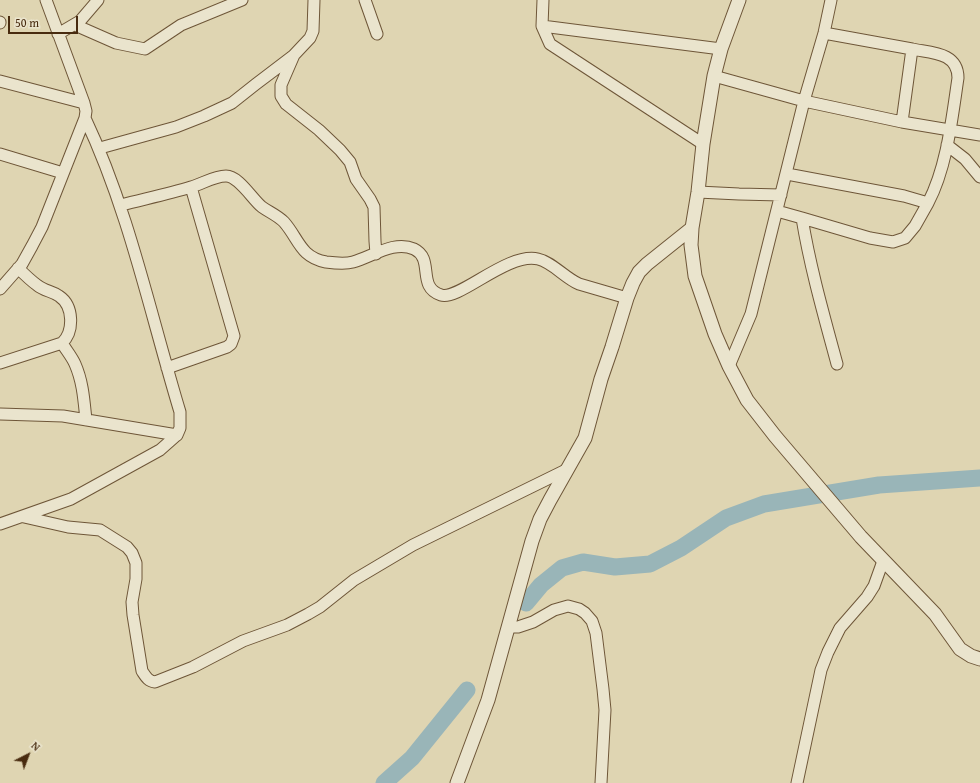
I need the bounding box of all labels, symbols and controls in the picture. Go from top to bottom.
scale bar [10,8,80,34]
text: 50 m [15,14,39,31]
north arrow [8,735,48,775]
text: N [28,738,44,754]

